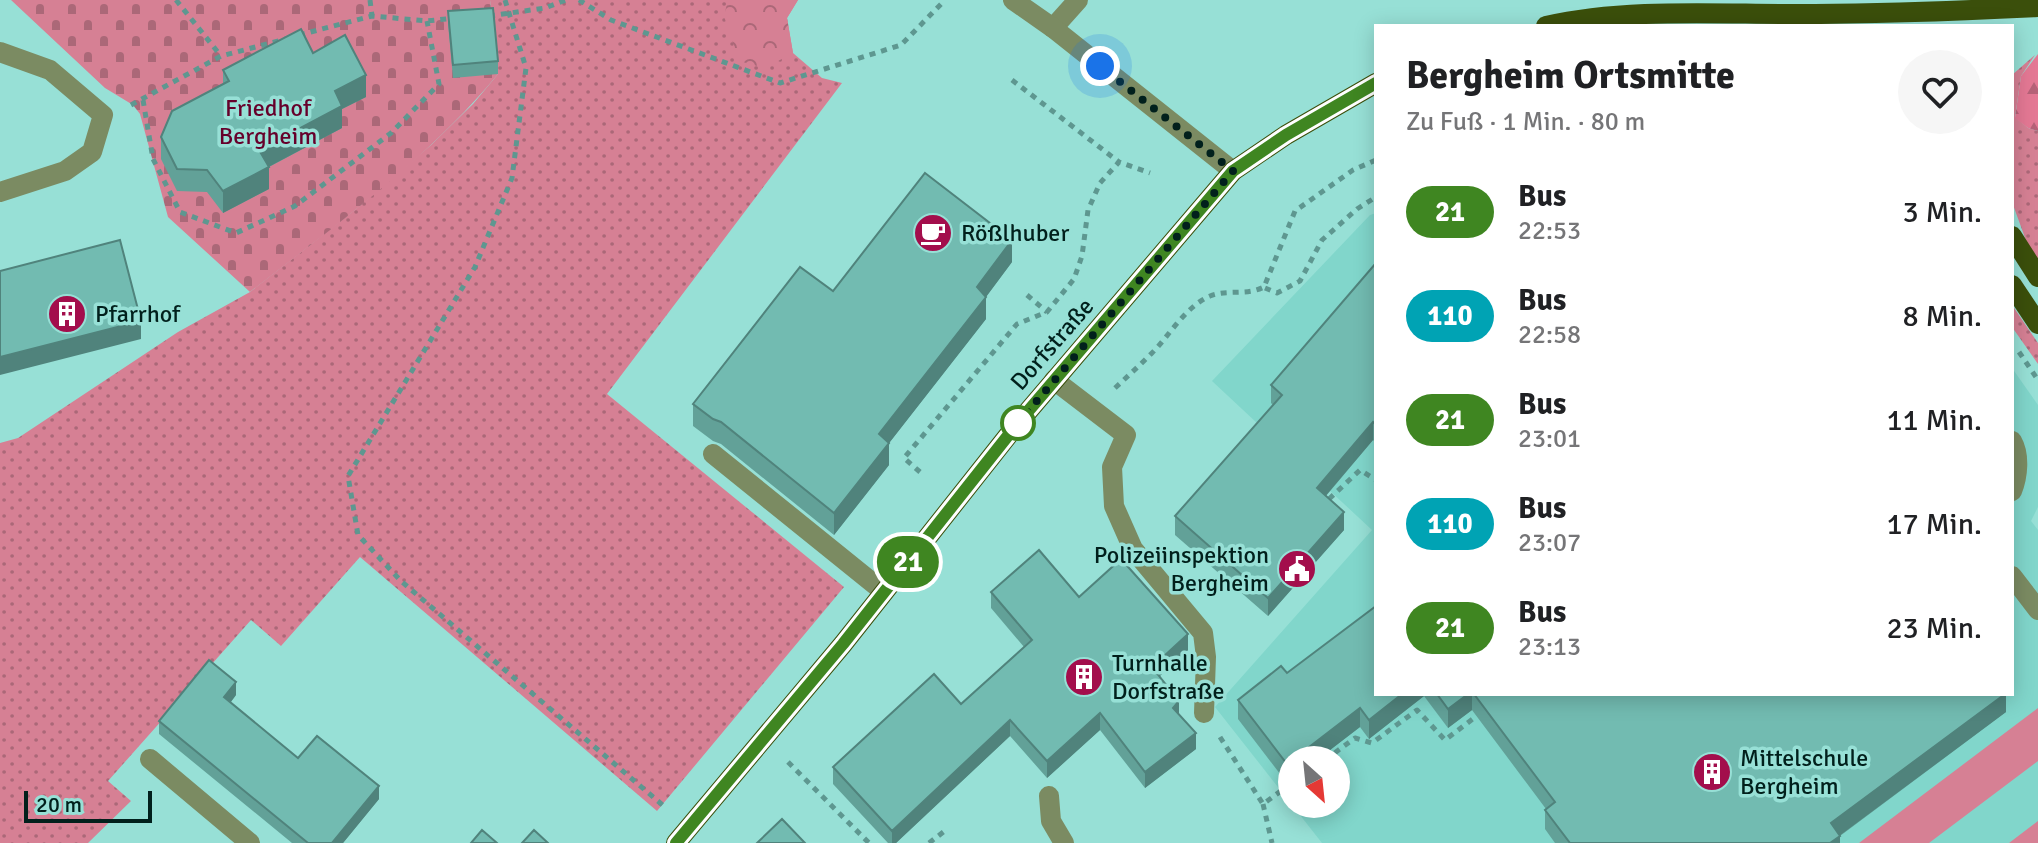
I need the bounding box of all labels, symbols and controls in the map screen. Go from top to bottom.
your location [1080,46,1120,86]
button: heart [1898,50,1982,134]
text: Bergheim Ortsmitte [1406,52,1735,99]
park label: Friedhof Bergheim [219,93,317,151]
text: Zu Fuß · 1 Min. · 80 m [1406,106,1645,138]
text: Bus [1518,178,1566,215]
text: 3 Min. [1903,194,1982,231]
text: 21 [1435,195,1465,229]
cafe icon: Rößlhuber [912,212,954,254]
text: 22:53 [1518,215,1581,247]
place label: Rößlhuber [961,218,1069,248]
text: Bus [1518,282,1566,319]
street label: Dorfstraße [1004,292,1100,396]
building icon: Pfarrhof [46,293,88,335]
text: 8 Min. [1903,298,1982,335]
place label: Pfarrhof [95,299,181,329]
text: 110 [1427,299,1473,333]
text: 22:58 [1518,319,1581,351]
text: Bus [1518,386,1566,423]
text: 11 Min. [1886,402,1982,439]
text: 21 [1435,403,1465,437]
unlabelled marker [1001,406,1035,440]
text: 23:01 [1518,423,1581,455]
text: Bus [1518,490,1566,527]
text: 17 Min. [1886,506,1982,543]
text: 110 [1427,507,1473,541]
text: 23:07 [1518,527,1581,559]
line badge: 21 [872,536,944,588]
place label: Polizeiinspektion Bergheim [1094,540,1269,598]
text: 21 [893,545,923,579]
public building icon: Polizeiinspektion Bergheim [1276,548,1318,590]
text: Bus [1518,594,1566,631]
text: 23 Min. [1886,610,1982,647]
text: 21 [1435,611,1465,645]
text: 23:13 [1518,631,1581,663]
place label: Turnhalle Dorfstraße [1112,648,1224,706]
building icon: Turnhalle Dorfstraße [1063,656,1105,698]
place label: Mittelschule Bergheim [1740,743,1868,801]
north arrow [1278,746,1350,818]
map controls [1278,746,1350,818]
building icon: Mittelschule Bergheim [1691,751,1733,793]
scale bar [24,787,152,823]
text: 20 m [36,791,82,818]

